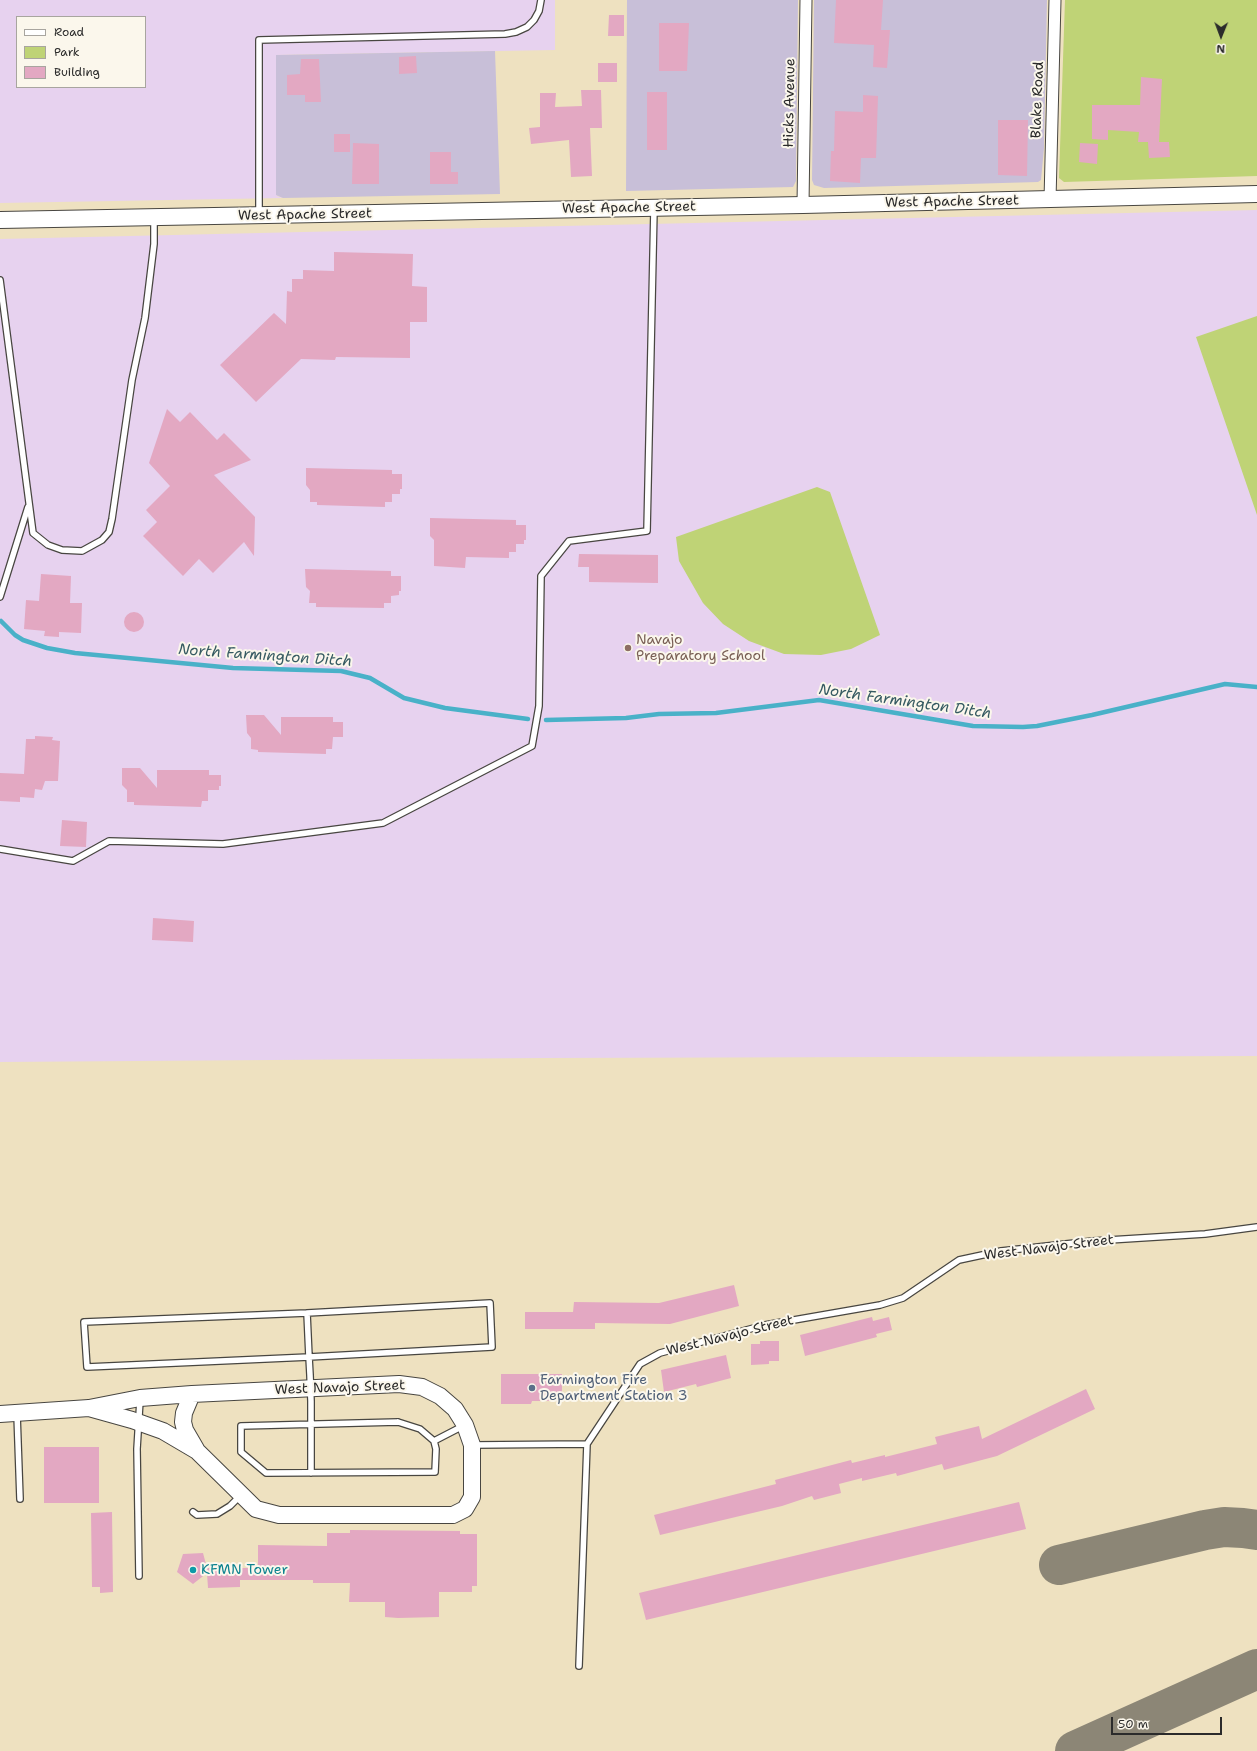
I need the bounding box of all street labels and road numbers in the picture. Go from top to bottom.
street label: Hicks Avenue [781,58,799,148]
street label: Blake Road [1028,61,1048,139]
street label: West Apache Street [885,192,1019,212]
street label: West Apache Street [562,198,696,218]
street label: West Apache Street [238,205,372,225]
street label: West Navajo Street [983,1232,1115,1264]
street label: West Navajo Street [665,1312,795,1360]
street label: West Navajo Street [274,1377,406,1399]

